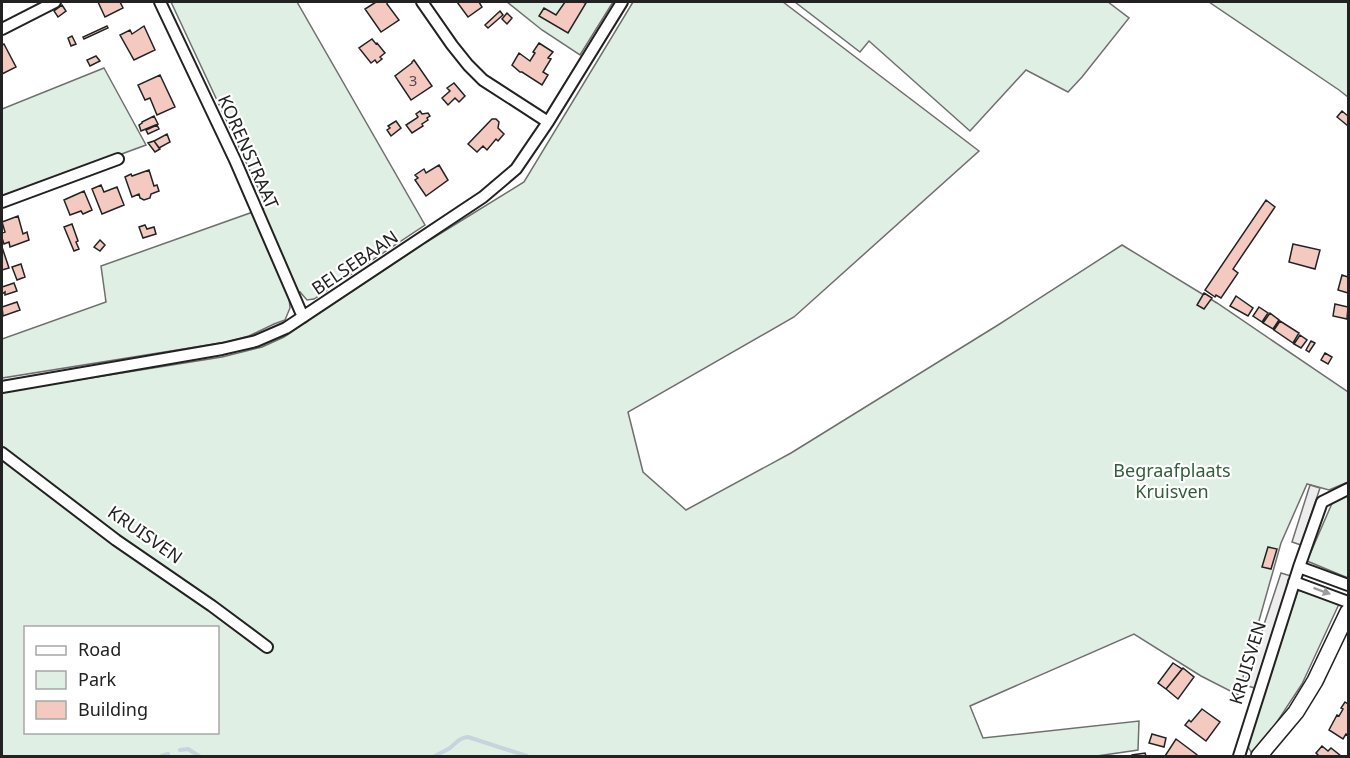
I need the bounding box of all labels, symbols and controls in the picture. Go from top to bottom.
house number: 3 [409,70,417,90]
street label: KORENSTRAAT [213,91,285,212]
street label: BELSEBAAN [307,224,402,300]
park label: Begraafplaats Kruisven [1113,458,1231,503]
street label: KRUISVEN [103,500,188,569]
one-way arrow [1313,587,1331,597]
street label: KRUISVEN [1223,618,1271,707]
legend [24,626,219,734]
text: Road [78,637,121,661]
text: Park [78,667,116,691]
text: Building [78,697,148,721]

